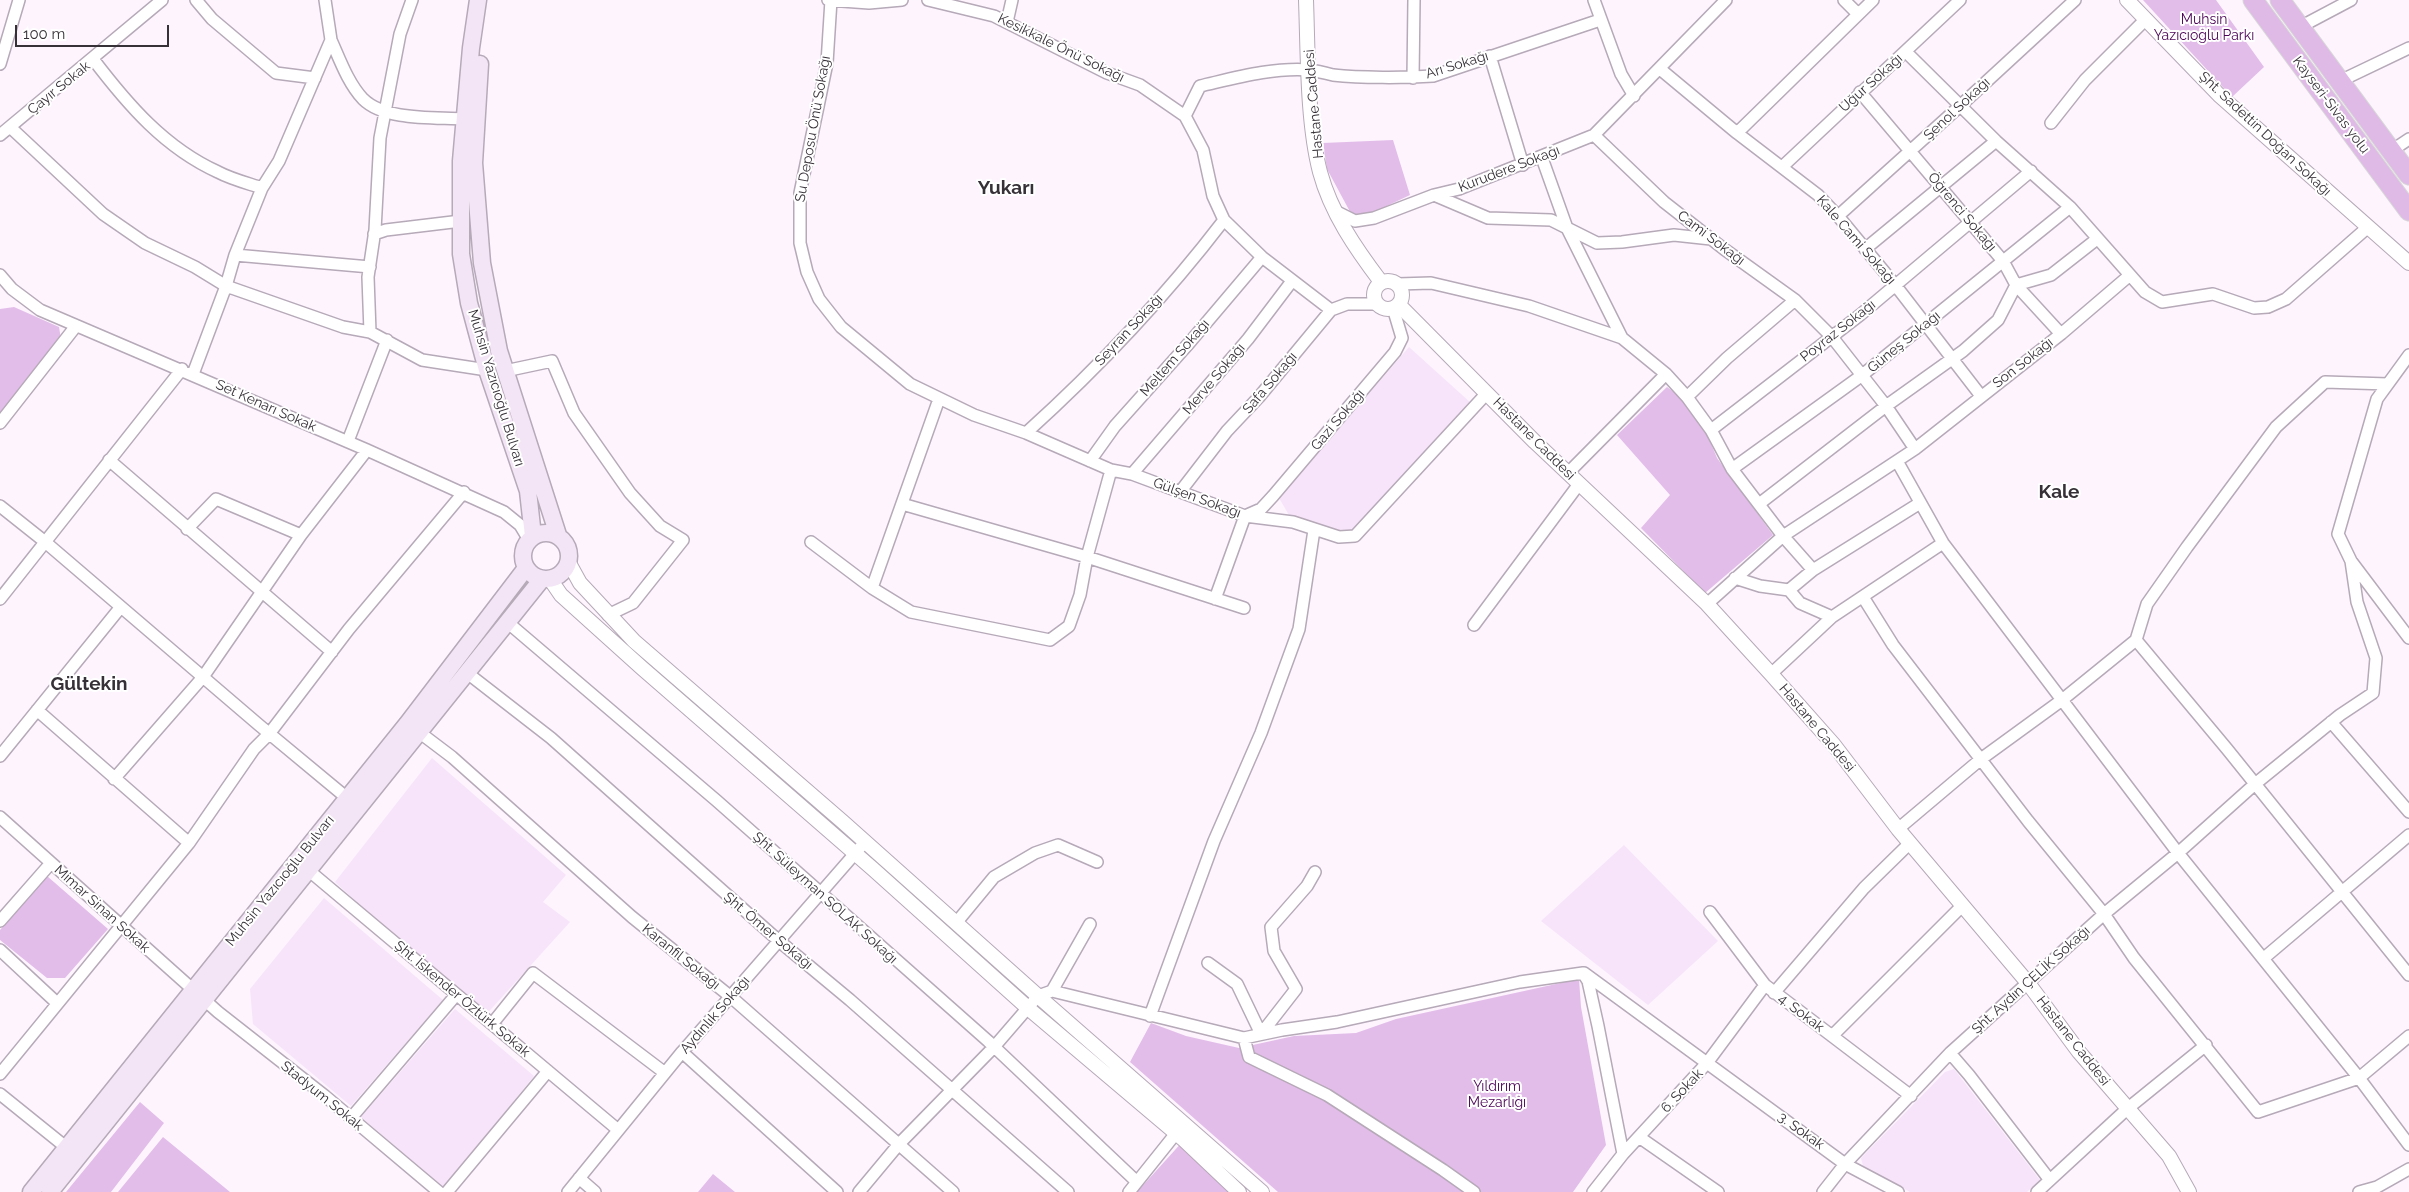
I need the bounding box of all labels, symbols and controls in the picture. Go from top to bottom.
street label: Kesikkale Önü Sokağı [995,10,1127,86]
park label: Muhsin Yazıcıoğlu Parkı [2154,12,2254,44]
scale bar [18,15,171,47]
text: 100 m [23,25,65,43]
street label: Arı Sokağı [1424,48,1490,82]
street label: Hastane Caddesi [1301,49,1327,159]
street label: Uğur Sokağı [1836,50,1906,116]
street label: Kayseri-Sivas yolu [2289,53,2373,157]
street label: Su Deposu Önü Sokağı [792,55,834,203]
street label: Çayır Sokak [24,58,94,118]
street label: Şht. Sadettin Doğan Sokağı [2195,68,2335,200]
street label: Şenol Sokağı [1921,74,1993,144]
street label: Kurudere Sokağı [1456,142,1562,196]
street label: Öğrenci Sokağı [1924,169,2000,255]
district label: Yukarı [978,177,1034,199]
street label: Kale Cami Sokağı [1813,192,1899,288]
street label: Cami Sokağı [1674,207,1748,269]
street label: Seyran Sokağı [1092,291,1166,369]
street label: Poyraz Sokağı [1797,296,1879,366]
street label: Muhsin Yazıcıoğlu Bulvarı [464,308,528,468]
street label: Güneş Sokağı [1864,308,1944,376]
street label: Meltem Sokağı [1137,316,1213,400]
street label: Son Sokağı [1989,334,2057,392]
street label: Merve Sokağı [1179,340,1249,418]
street label: Safa Sokağı [1239,349,1301,417]
street label: Set Kenarı Sokak [213,376,319,436]
street label: Gazi Sokağı [1308,386,1368,454]
street label: Hastane Caddesi [1489,394,1579,484]
street label: Gülşen Sokağı [1151,474,1243,522]
district label: Kale [2039,481,2079,503]
district label: Gültekin [51,673,127,695]
street label: Hastane Caddesi [1775,681,1859,775]
street label: Muhsin Yazıcıoğlu Bulvarı [222,812,338,950]
street label: Şht. Süleyman SOLAK Sokağı [749,829,901,967]
street label: Mimar Sinan Sokak [51,862,153,956]
street label: Şht. Ömer Sokağı [720,889,816,973]
street label: Karanfil Sokağı [639,921,723,993]
street label: Şht. Aydın ÇELİK Sokağı [1968,923,2094,1037]
street label: Şht. İskender Öztürk Sokak [391,937,533,1061]
street label: Aydınlık Sokağı [677,973,753,1057]
street label: 4. Sokak [1775,990,1827,1036]
street label: Hastane Caddesi [2033,993,2113,1089]
street label: Stadyum Sokak [277,1058,367,1134]
street label: 6. Sokak [1657,1066,1707,1116]
park label: Yıldırım Mezarlığı [1468,1079,1526,1112]
street label: 3. Sokak [1775,1109,1827,1153]

